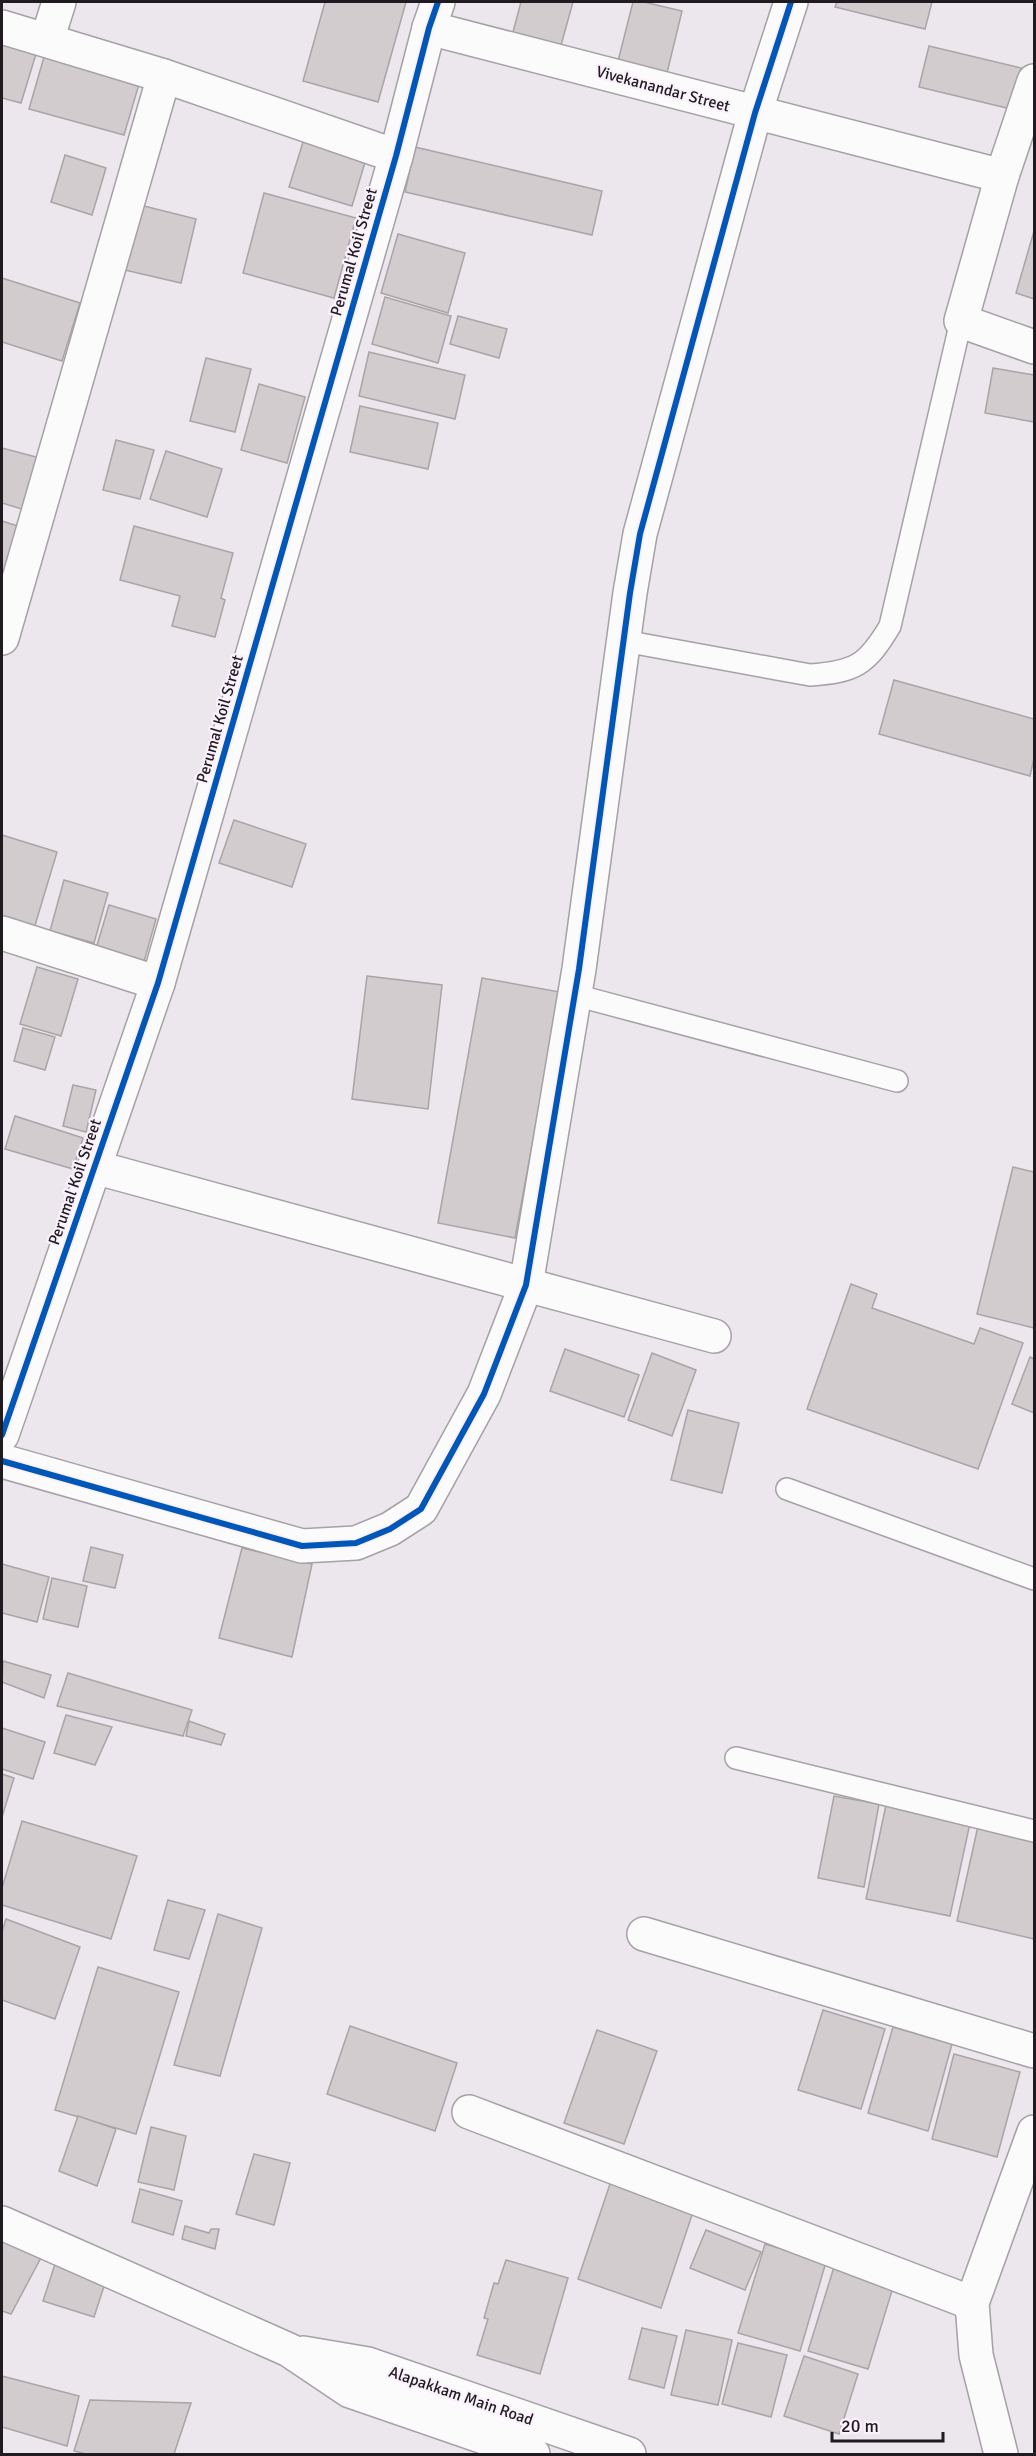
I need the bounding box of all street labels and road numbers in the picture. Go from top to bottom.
street label: Vivekanandar Street [594,62,733,117]
street label: Perumal Koil Street [326,185,382,318]
street label: Perumal Koil Street [192,652,248,785]
street label: Perumal Koil Street [44,1116,106,1248]
street label: Alapakkam Main Road [386,2362,536,2430]

